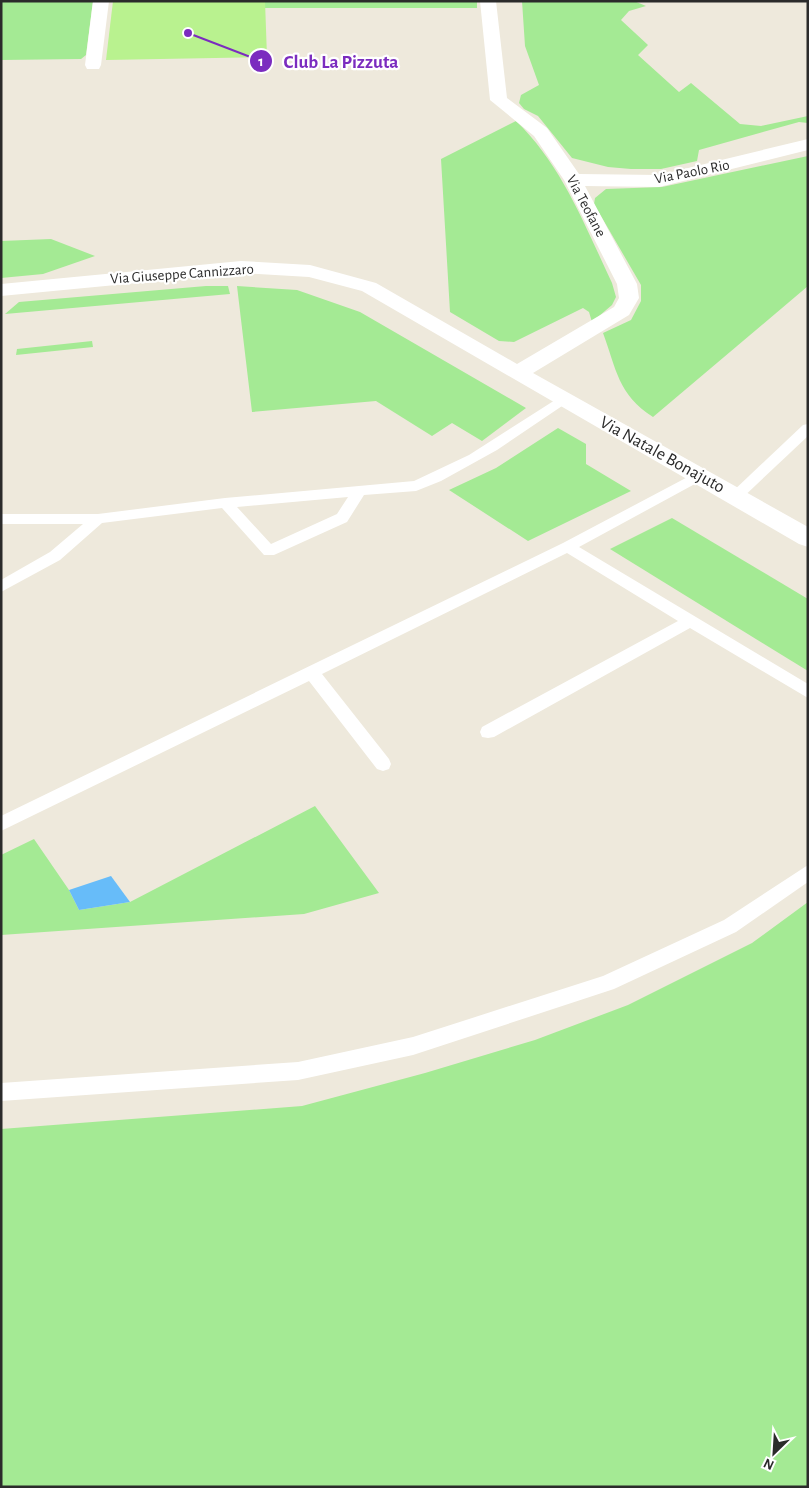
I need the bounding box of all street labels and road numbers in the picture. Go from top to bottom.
street label: Via Paolo Rio [653,157,731,187]
street label: Via Teofane [563,173,609,239]
street label: Via Giuseppe Cannizzaro [110,262,254,286]
street label: Via Natale Bonajuto [596,413,728,497]

